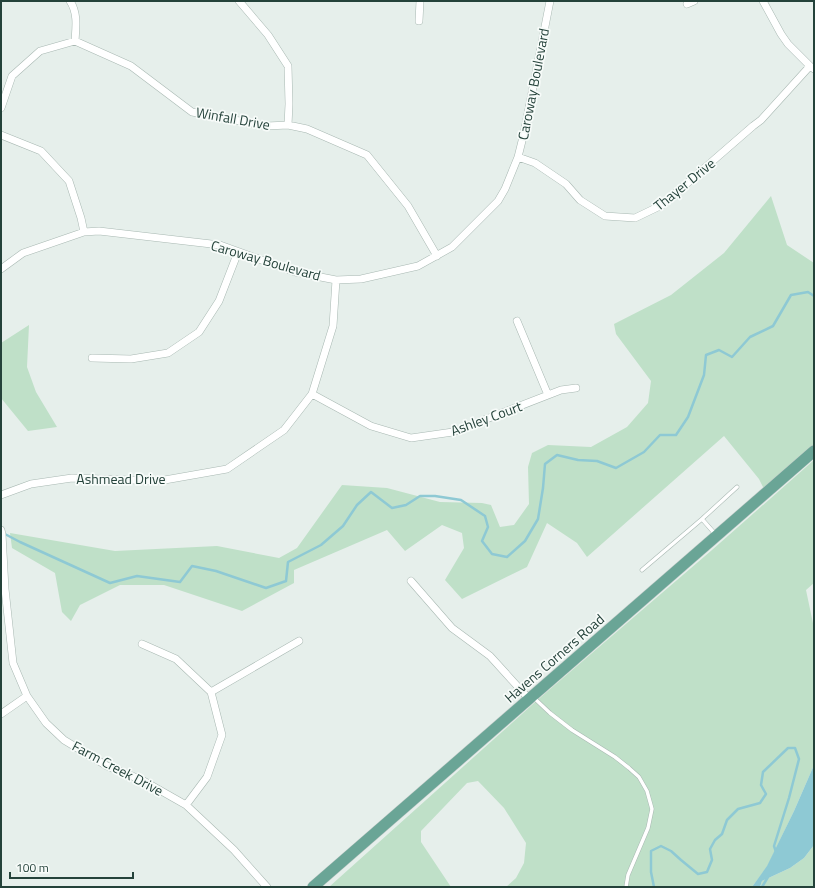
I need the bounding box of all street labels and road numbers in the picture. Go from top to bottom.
street label: Caroway Boulevard [512,26,554,142]
street label: Winfall Drive [194,101,272,135]
street label: Thayer Drive [649,153,719,215]
street label: Caroway Boulevard [209,234,323,286]
street label: Ashley Court [447,395,525,441]
street label: Ashmead Drive [76,468,166,489]
street label: Havens Corners Road [499,609,609,707]
street label: Farm Creek Drive [69,735,167,801]

